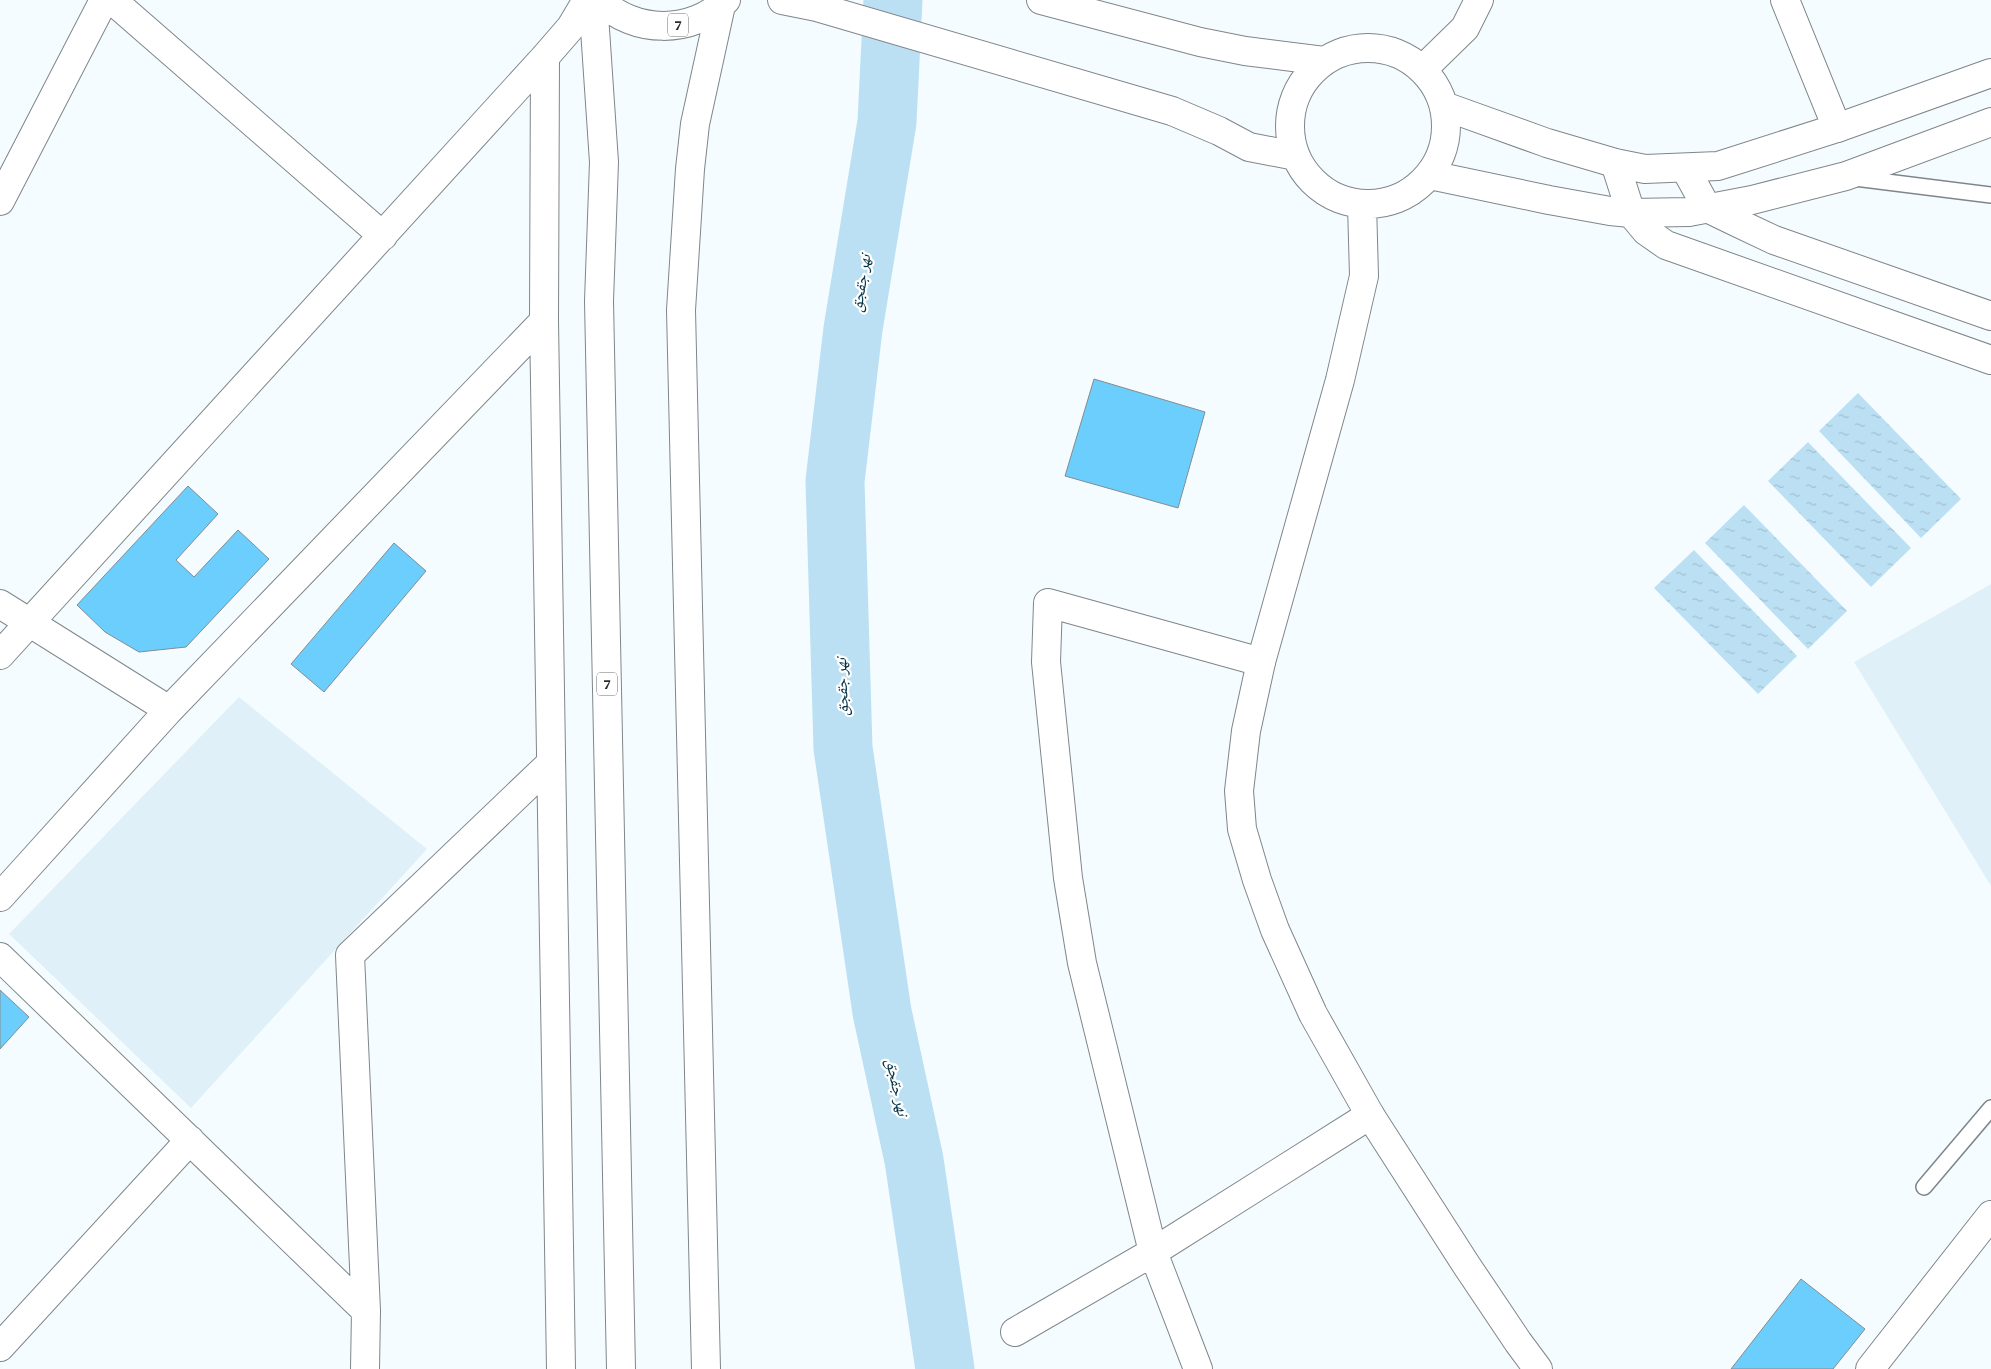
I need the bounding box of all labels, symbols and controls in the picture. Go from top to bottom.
road number: 7 [668,14,688,36]
water label: نهر جقجق [845,250,876,313]
water label: نهر جقجق [829,655,853,716]
road number: 7 [597,672,617,696]
water label: نهر جقجق [881,1056,915,1120]

